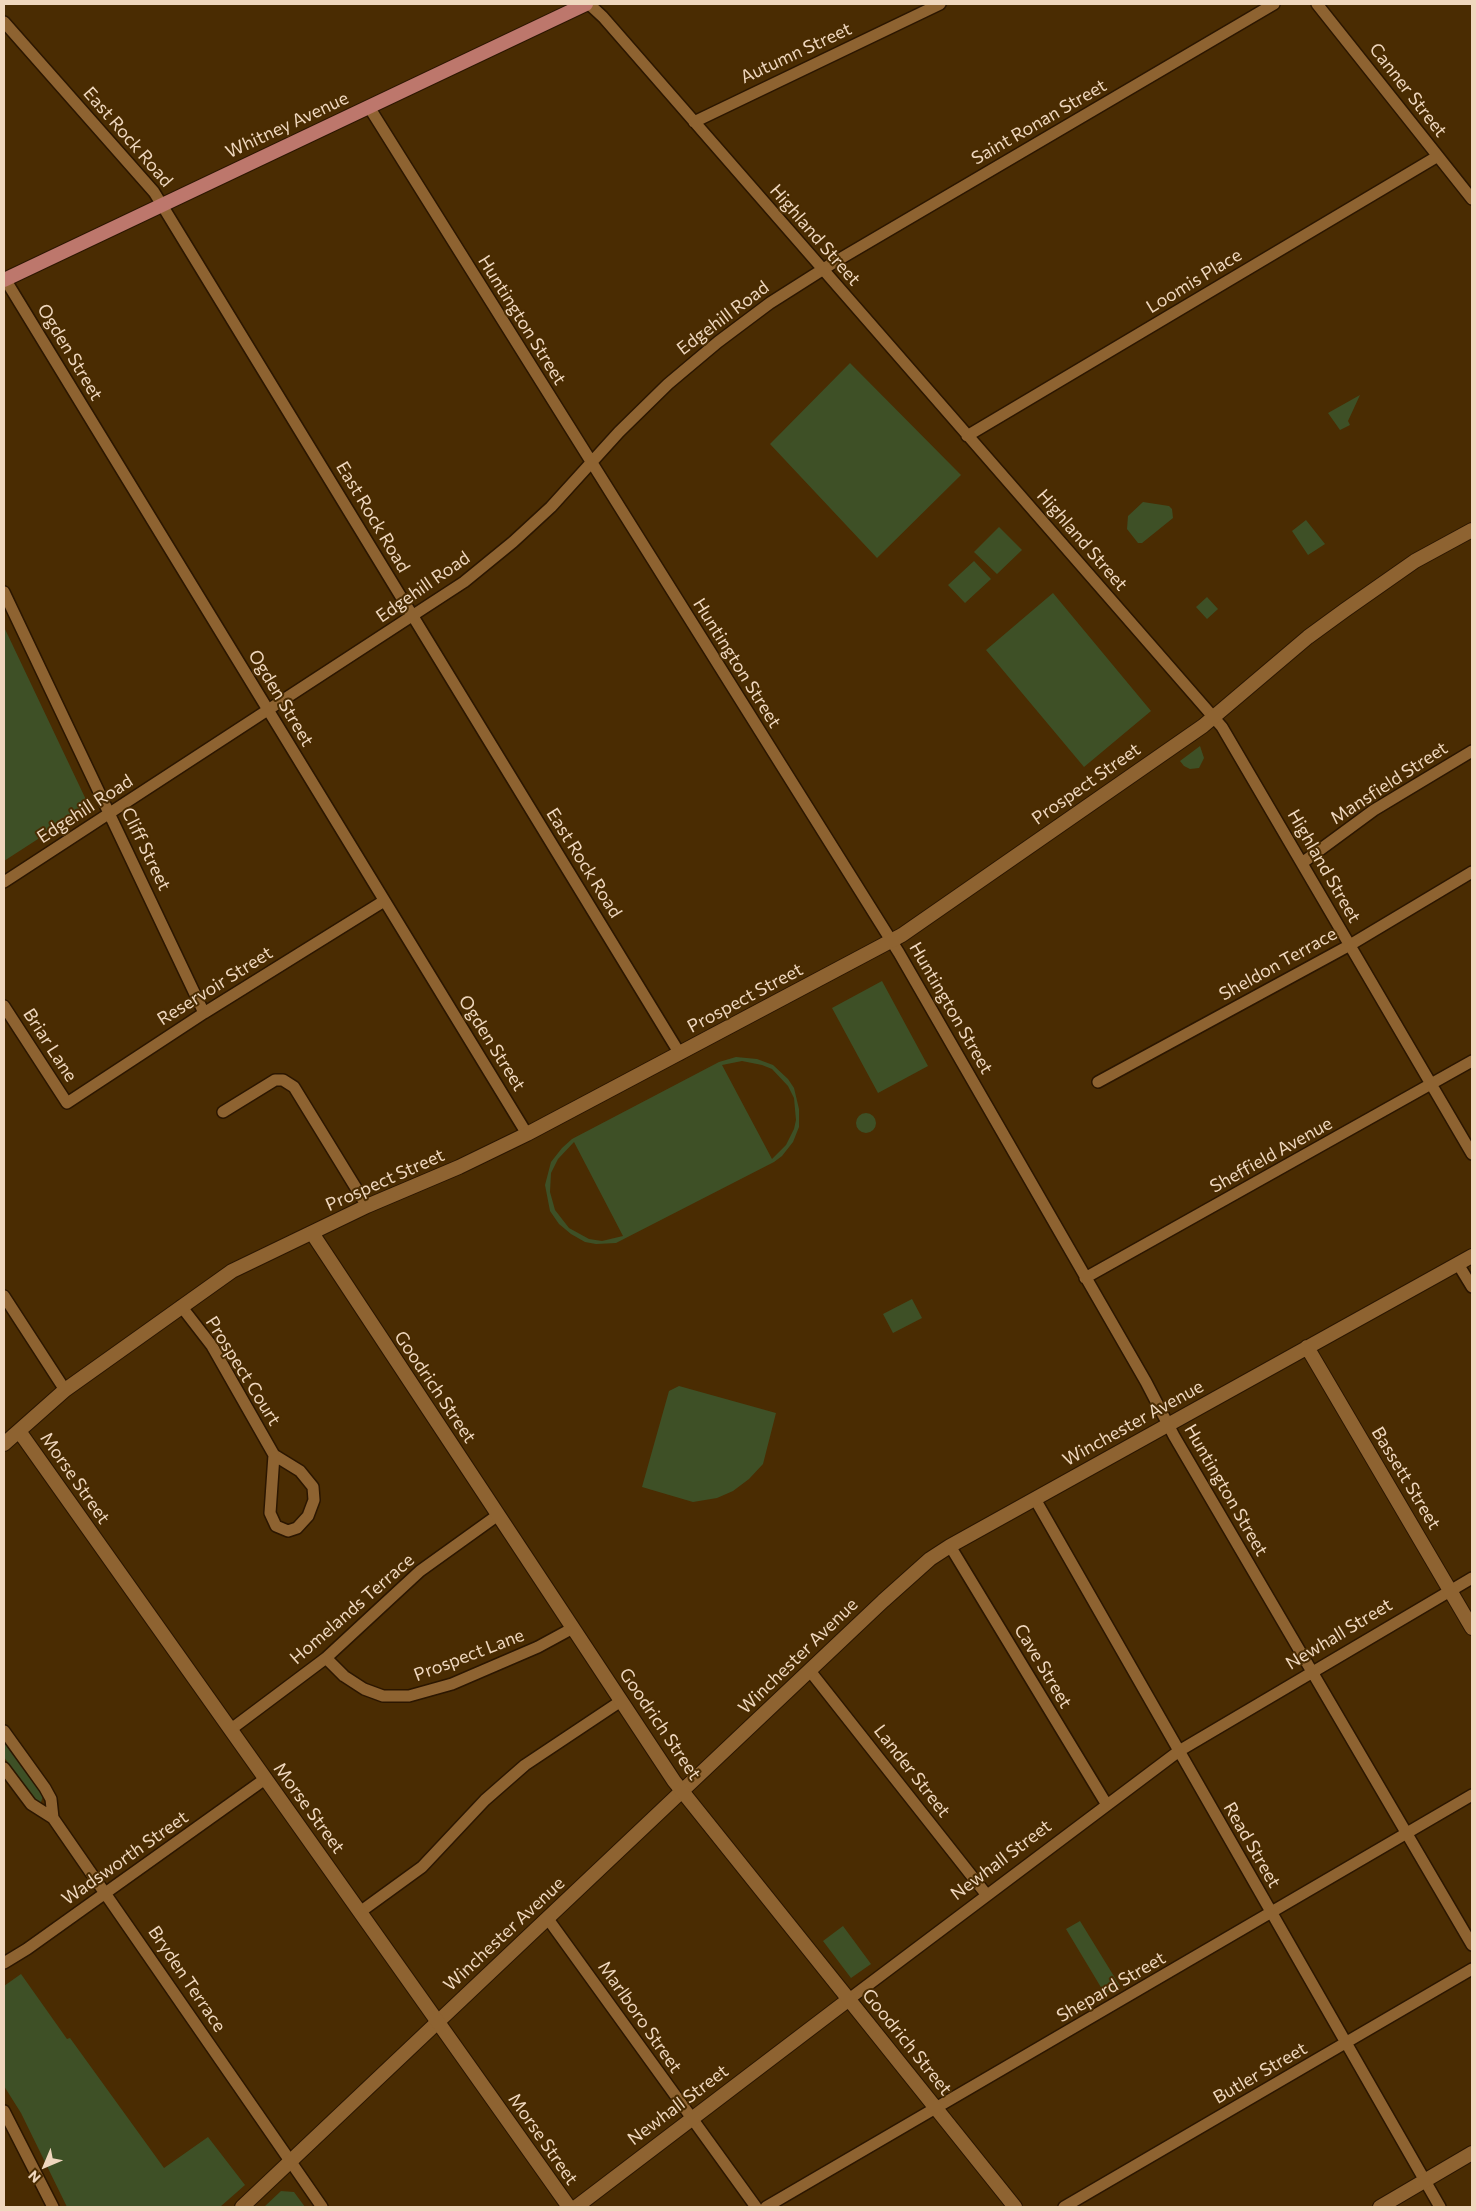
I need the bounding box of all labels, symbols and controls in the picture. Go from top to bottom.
street label: Autumn Street [737,18,855,88]
street label: Canner Street [1365,39,1451,141]
street label: Saint Ronan Street [968,75,1110,169]
street label: East Rock Road [79,83,177,191]
street label: Whitney Avenue [222,87,352,163]
street label: Highland Street [765,180,865,290]
street label: Loomis Place [1142,244,1246,318]
street label: Huntington Street [473,251,571,389]
street label: Edgehill Road [673,276,773,360]
street label: Ogden Street [33,300,107,404]
street label: East Rock Road [331,458,415,576]
street label: Highland Street [1032,485,1132,595]
street label: Edgehill Road [372,547,474,627]
street label: Huntington Street [688,594,786,732]
street label: Ogden Street [244,646,318,750]
street label: Mansfield Street [1326,737,1452,829]
street label: Prospect Street [1028,739,1144,829]
street label: Edgehill Road [33,770,137,848]
street label: Cliff Street [117,804,175,894]
street label: East Rock Road [542,804,626,922]
street label: Highland Street [1283,806,1365,926]
street label: Sheldon Terrace [1215,923,1341,1005]
street label: Huntington Street [905,938,997,1078]
street label: Reservoir Street [153,942,277,1030]
street label: Prospect Street [684,958,806,1038]
street label: Ogden Street [454,991,530,1095]
street label: Briar Lane [18,1004,82,1086]
street label: Sheffield Avenue [1206,1112,1336,1198]
street label: Prospect Street [322,1144,448,1216]
street label: Prospect Court [201,1312,285,1430]
street label: Goodrich Street [390,1327,480,1447]
street label: Winchester Avenue [1059,1375,1207,1471]
street label: Huntington Street [1180,1420,1272,1560]
street label: Bassett Street [1367,1423,1445,1533]
street label: Morse Street [36,1428,114,1528]
street label: Homelands Terrace [286,1549,418,1669]
street label: Winchester Avenue [734,1594,862,1718]
street label: Newhall Street [1282,1594,1396,1674]
street label: Cave Street [1009,1620,1077,1712]
street label: Prospect Lane [411,1624,527,1686]
street label: Goodrich Street [615,1664,705,1784]
street label: Lander Street [869,1720,955,1822]
street label: Morse Street [269,1758,349,1858]
street label: Read Street [1219,1798,1285,1892]
street label: Wadsworth Street [58,1806,192,1910]
street label: Newhall Street [946,1815,1056,1905]
street label: Winchester Avenue [439,1872,569,1996]
street label: Bryden Terrace [144,1922,230,2036]
street label: Shepard Street [1053,1947,1169,2027]
street label: Marlboro Street [593,1957,687,2077]
street label: Goodrich Street [858,1985,956,2099]
street label: Butler Street [1209,2037,1311,2109]
street label: Newhall Street [623,2060,733,2150]
street label: Morse Street [504,2089,582,2189]
north arrow [20,2141,70,2191]
text: N [24,2167,44,2187]

